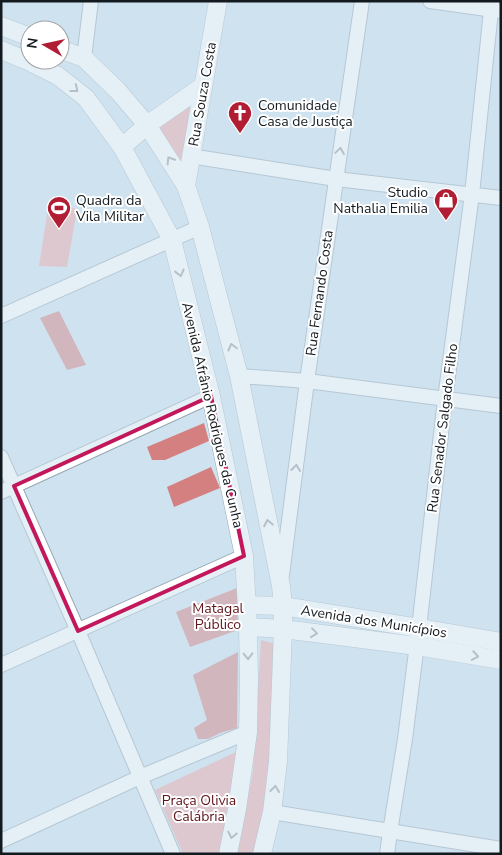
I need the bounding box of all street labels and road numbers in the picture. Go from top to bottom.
street label: Rua Souza Costa [184,40,221,148]
street label: Rua Fernando Costa [301,229,338,357]
street label: Avenida Afrânio Rodrigues da Cunha [177,300,248,530]
street label: Rua Senador Salgado Filho [423,342,462,514]
street label: Avenida dos Municípios [299,601,449,642]

